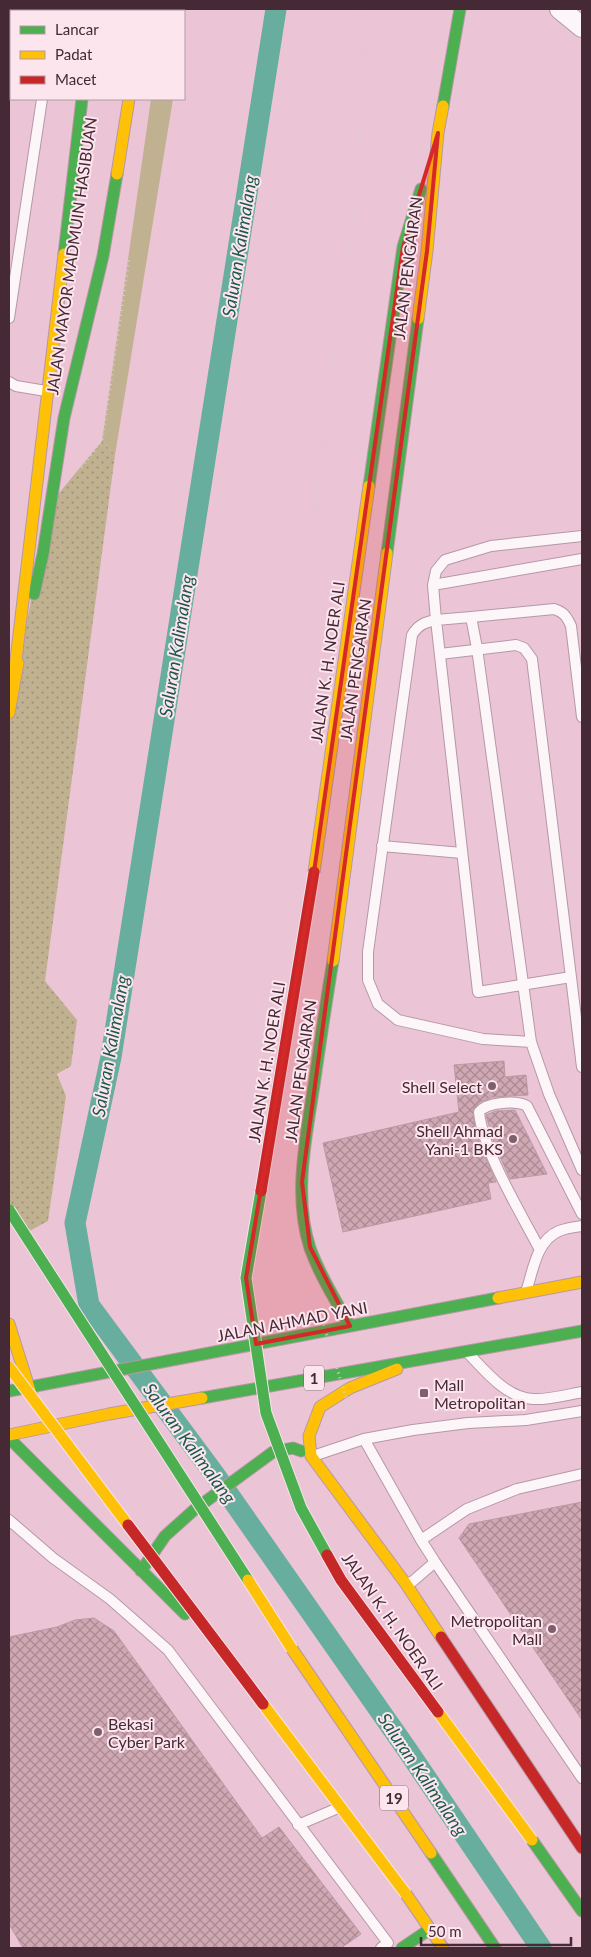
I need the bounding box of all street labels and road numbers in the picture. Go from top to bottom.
street label: JALAN MAYOR MADMUIN HASIBUAN [42,116,100,396]
street label: JALAN PENGAIRAN [389,195,425,341]
street label: JALAN K. H. NOER ALI [306,580,348,744]
street label: JALAN PENGAIRAN [336,597,374,743]
street label: JALAN K. H. NOER ALI [244,980,288,1144]
street label: JALAN PENGAIRAN [281,998,319,1144]
street label: JALAN AHMAD YANI [215,1297,369,1345]
road number: 1 [304,1366,324,1390]
street label: JALAN K. H. NOER ALI [339,1549,447,1693]
road number: 19 [380,1786,408,1810]

